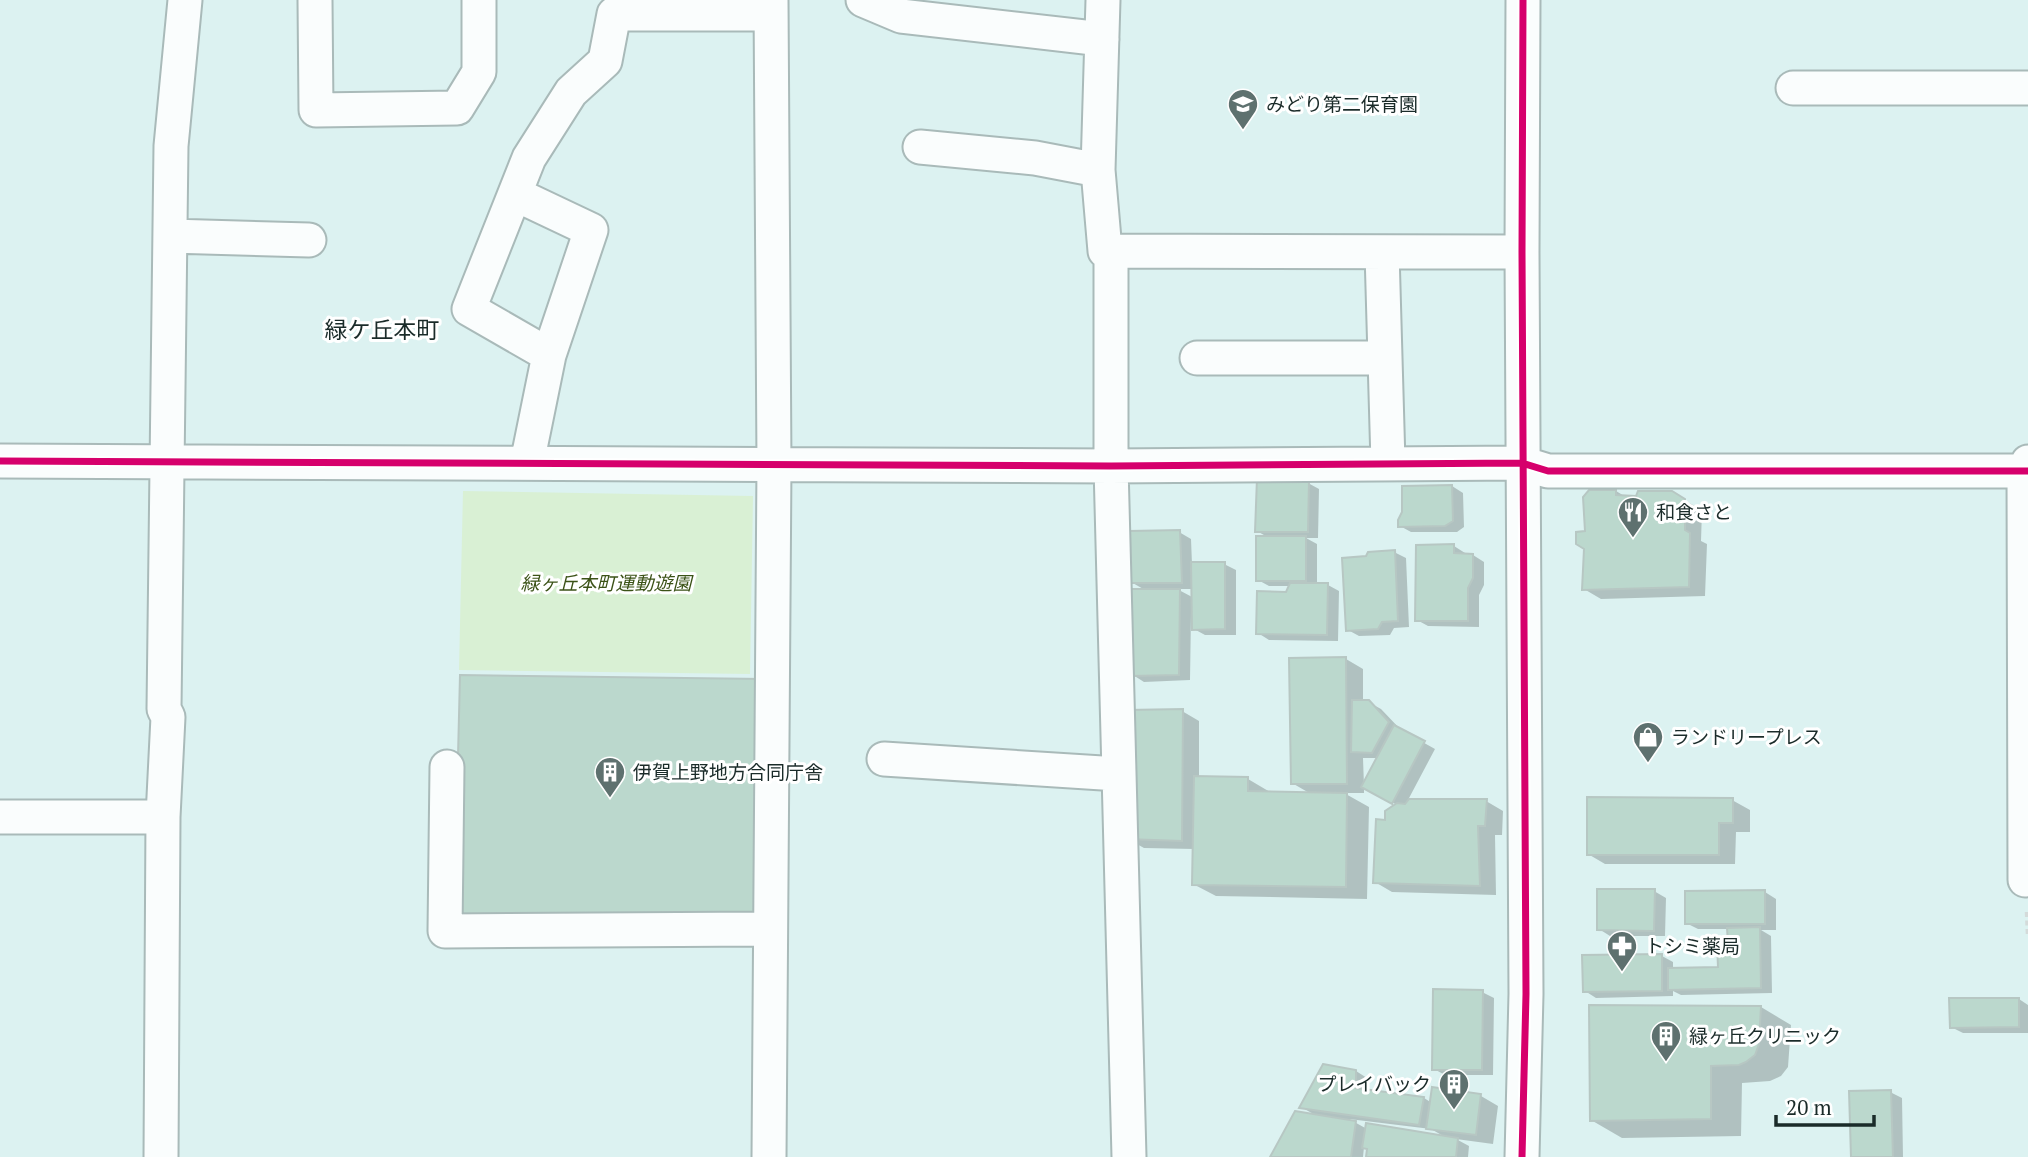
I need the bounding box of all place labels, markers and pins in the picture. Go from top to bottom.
school or university icon: みどり第二保育園 [1226,87,1260,131]
place label: みどり第二保育園 [1266,91,1418,116]
restaurant icon: 和食さと [1616,495,1650,539]
place label: 和食さと [1656,499,1732,524]
shop icon: ランドリープレス [1631,720,1665,764]
place label: ランドリープレス [1671,724,1822,749]
building icon: 伊賀上野地方合同庁舎 [593,755,627,799]
place label: 伊賀上野地方合同庁舎 [633,759,823,784]
pharmacy icon: トシミ薬局 [1605,929,1639,973]
place label: トシミ薬局 [1645,933,1740,958]
building icon: 緑ヶ丘クリニック [1649,1019,1683,1063]
place label: 緑ヶ丘クリニック [1689,1023,1841,1048]
building icon: プレイバック [1437,1067,1471,1111]
place label: プレイバック [1317,1071,1431,1096]

